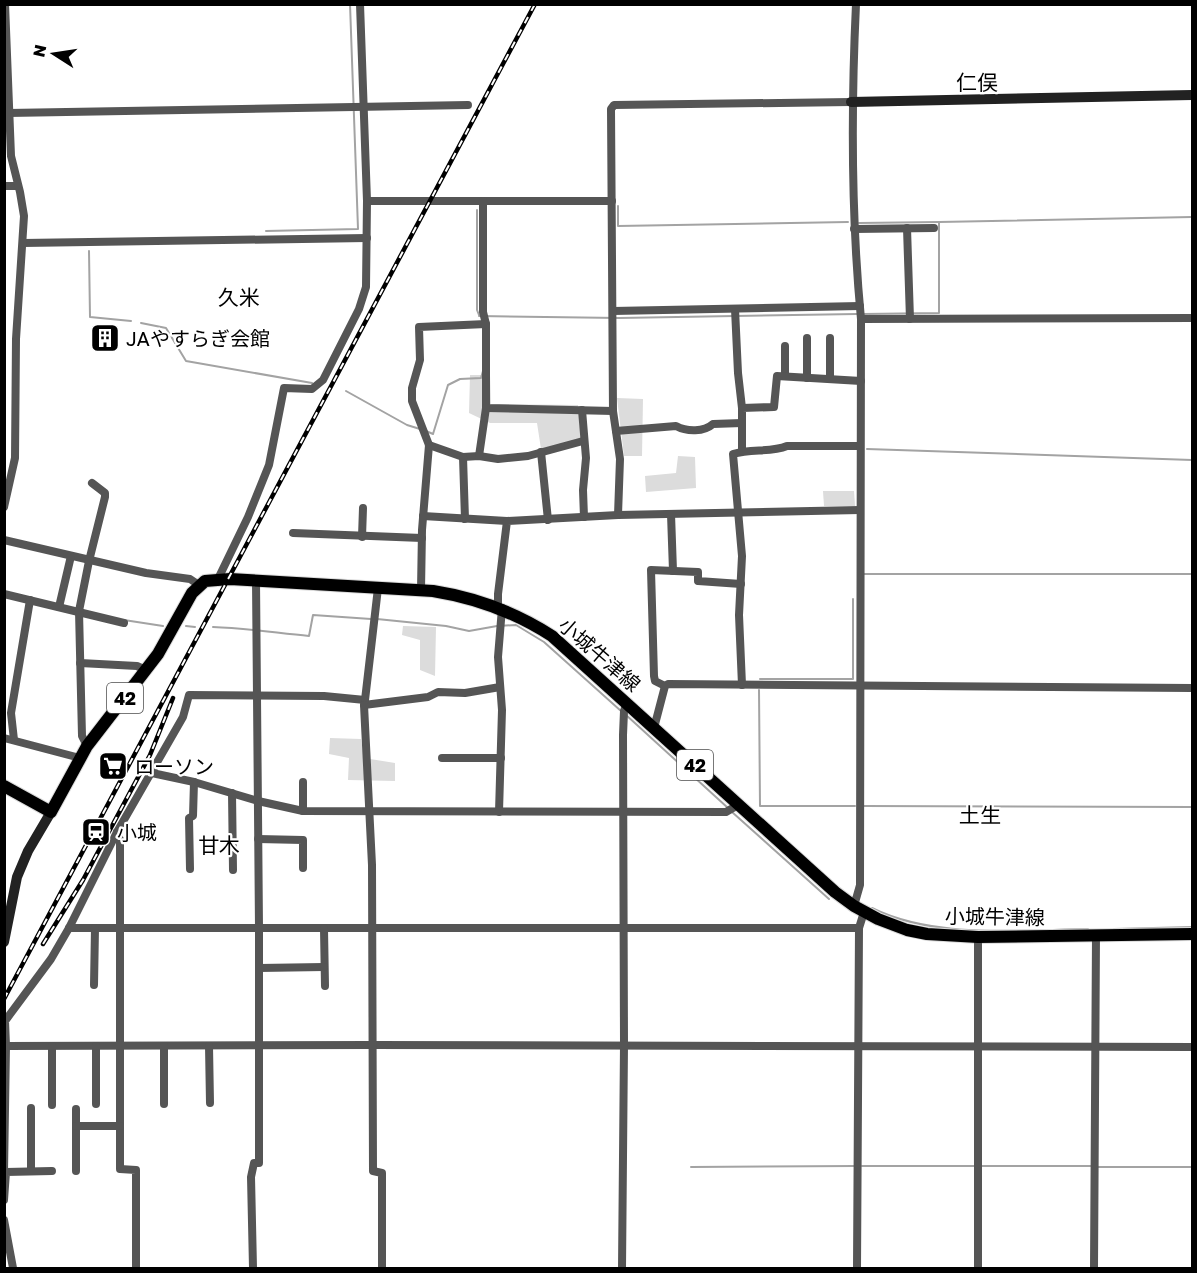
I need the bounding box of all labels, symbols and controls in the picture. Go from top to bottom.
north arrow [24,24,84,84]
text: N [28,43,50,59]
district label: 仁俣 [956,69,998,95]
district label: 久米 [218,284,260,310]
building icon: JAやすらぎ会館 [89,322,121,354]
place label: JAやすらぎ会館 [126,326,270,350]
street label: 小城牛津線 [554,612,646,696]
road number: 42 [107,683,143,713]
supermarket icon: ローソン [97,750,129,782]
road number: 42 [677,750,713,780]
place label: ローソン [134,754,214,778]
district label: 土生 [959,802,1001,828]
station icon: 小城 [80,816,112,848]
place label: 小城 [117,820,157,844]
district label: 甘木 [198,832,240,858]
street label: 小城牛津線 [945,903,1045,929]

